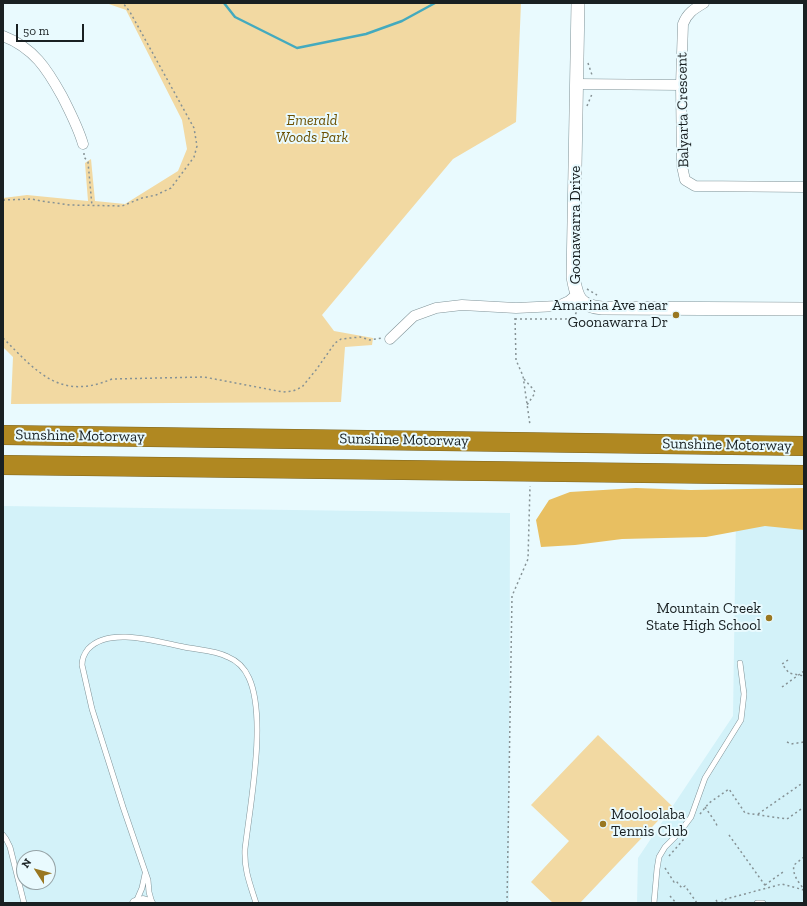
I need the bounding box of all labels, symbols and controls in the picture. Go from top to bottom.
scale bar [18,16,86,42]
text: 50 m [23,24,49,38]
street label: Balyarta Crescent [673,52,693,168]
park label: Emerald Woods Park [276,112,348,147]
street label: Goonawarra Drive [567,166,585,284]
place label: Amarina Ave near Goonawarra Dr [552,297,668,332]
marker: Amarina Ave near Goonawarra Dr [671,310,681,320]
street label: Sunshine Motorway [15,426,145,446]
street label: Sunshine Motorway [339,430,469,450]
street label: Sunshine Motorway [662,435,792,455]
place label: Mountain Creek State High School [646,600,761,635]
marker: Mountain Creek State High School [764,613,774,623]
place label: Mooloolaba Tennis Club [611,806,688,841]
marker: Mooloolaba Tennis Club [598,819,608,829]
north arrow [16,850,56,890]
text: N [19,856,34,870]

